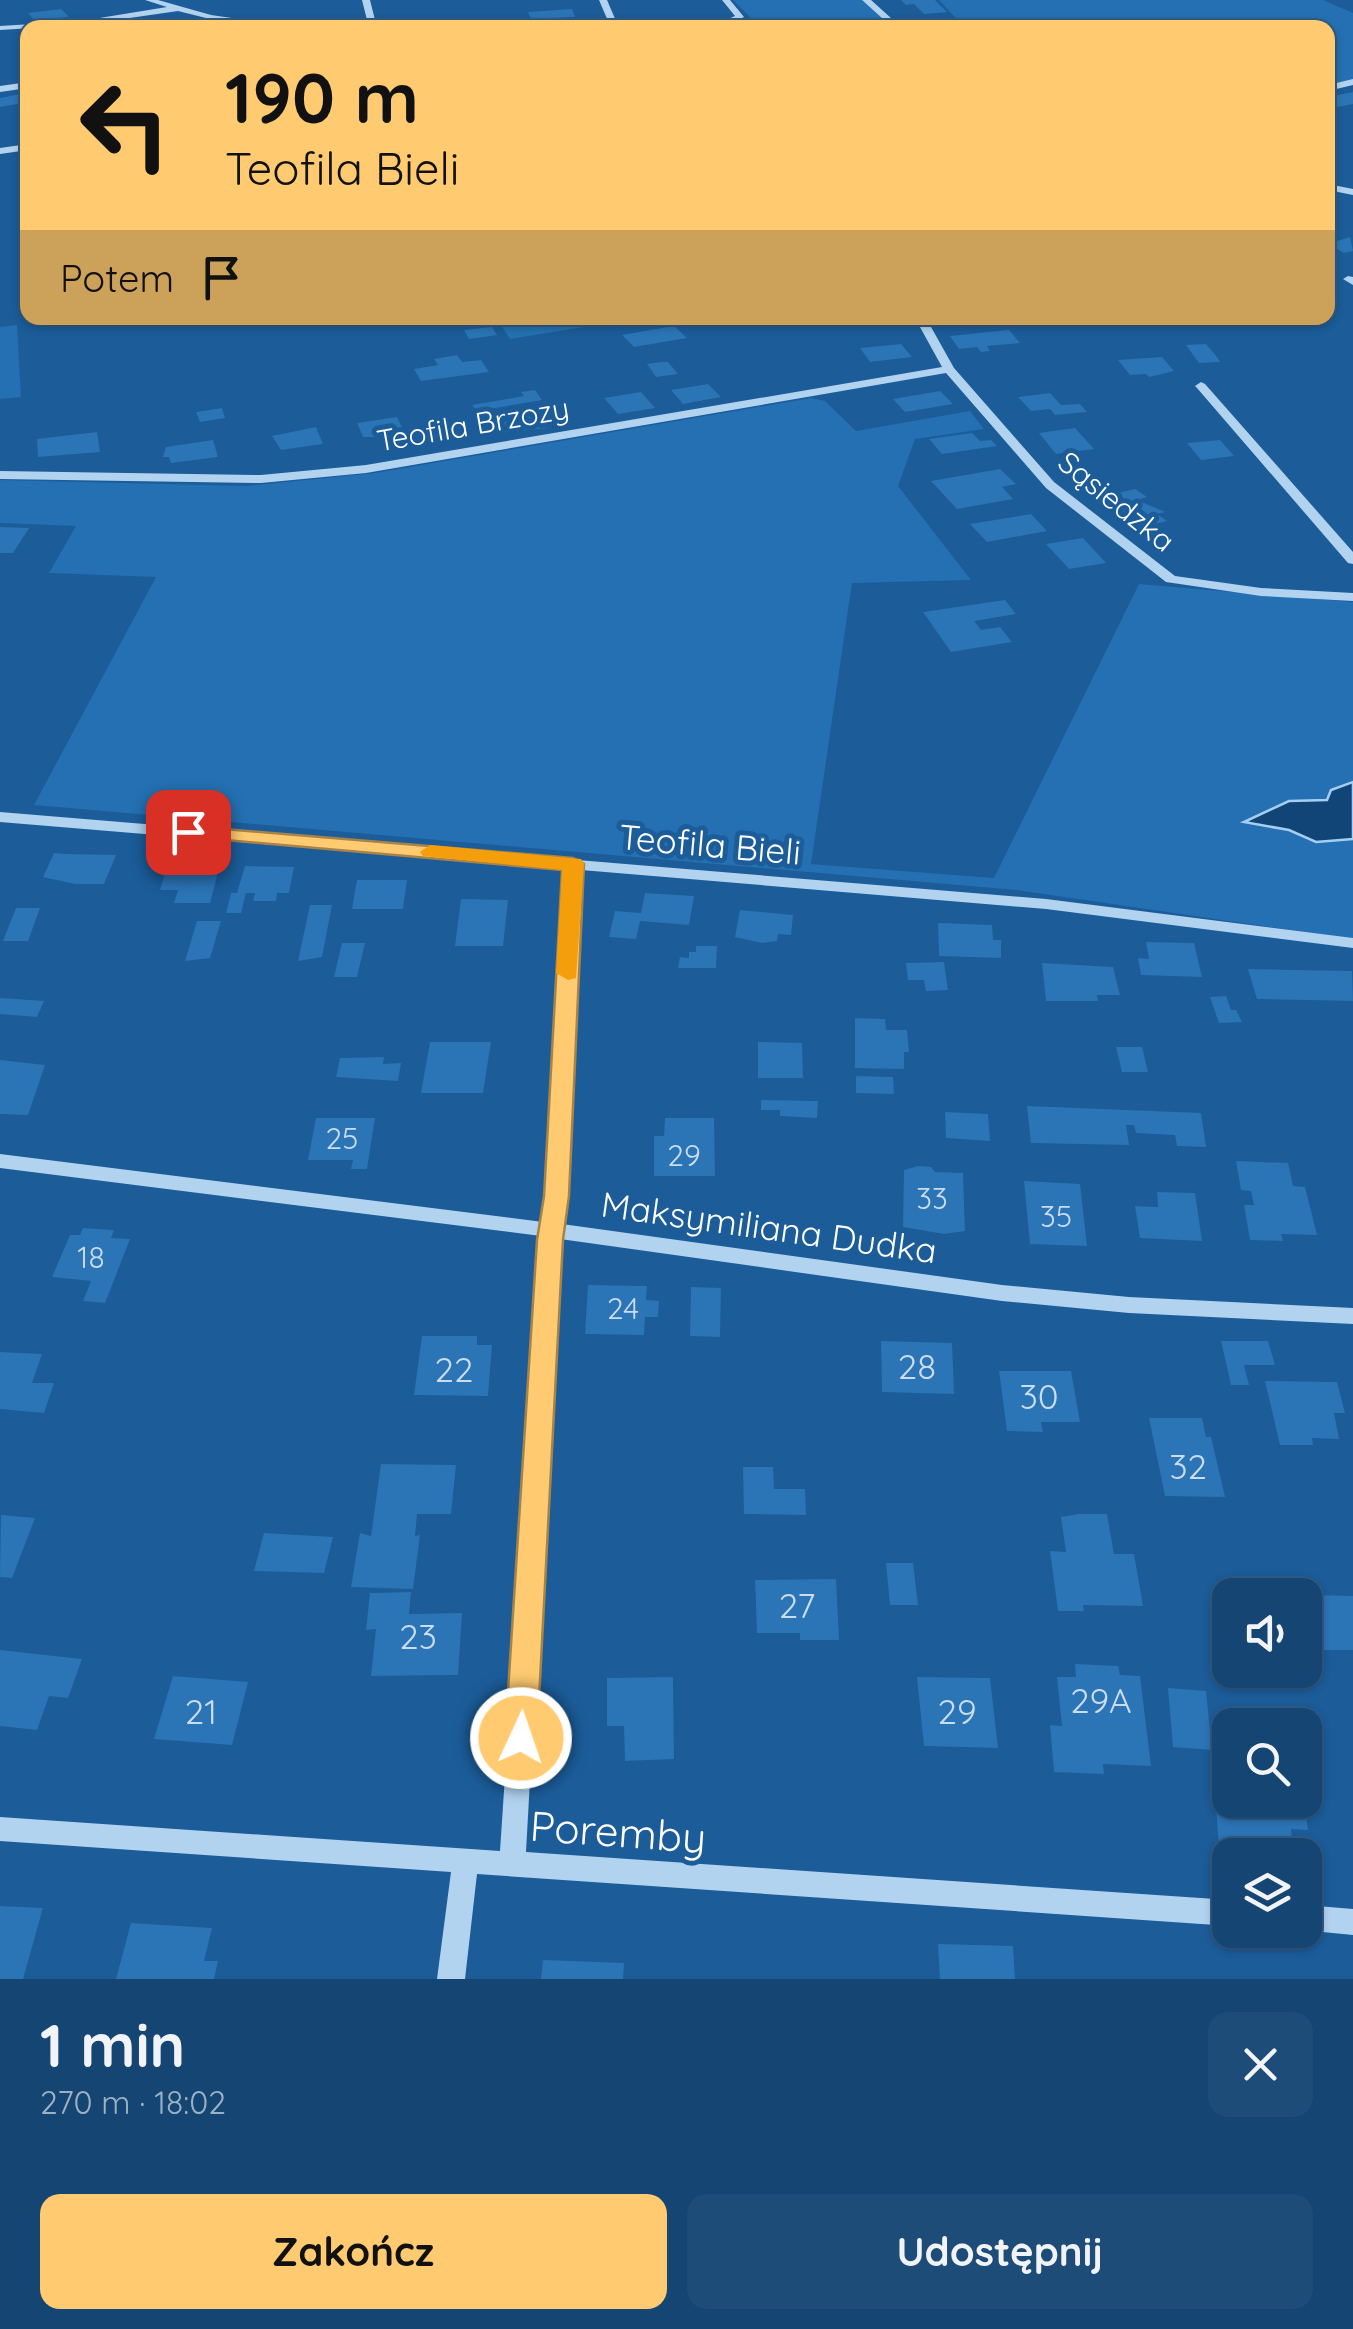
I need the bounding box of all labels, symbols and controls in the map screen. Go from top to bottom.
text: 190 m [225,53,419,141]
icon: left [60,60,190,190]
text: Teofila Bieli [225,140,459,196]
icon: arrive [194,250,249,305]
text: Potem [60,254,174,302]
street label: Teofila Brzozy [374,388,572,460]
street label: Sąsiedzka [1051,443,1183,560]
pin [146,790,231,875]
icon: arrive [161,805,216,860]
street label: Teofila Bieli [617,814,803,874]
house number: 25 [326,1119,358,1157]
house number: 29 [667,1136,701,1174]
house number: 33 [916,1179,948,1217]
street label: Maksymiliana Dudka [599,1182,940,1272]
house number: 35 [1040,1197,1072,1235]
house number: 18 [77,1238,105,1276]
house number: 24 [607,1289,639,1327]
house number: 28 [898,1344,936,1388]
house number: 22 [435,1347,473,1391]
house number: 30 [1019,1374,1059,1418]
house number: 32 [1169,1444,1207,1488]
map controls [1212,1578,1322,1948]
button: sound [1212,1578,1322,1688]
house number: 27 [779,1583,815,1627]
house number: 23 [399,1614,437,1658]
house number: 29A [1070,1678,1132,1722]
position arrow [469,1686,573,1790]
house number: 21 [185,1689,217,1733]
house number: 29 [938,1689,976,1733]
button: search [1212,1708,1322,1818]
street label: Poremby [528,1799,708,1864]
button: layers [1212,1838,1322,1948]
text: 1 min [40,2007,185,2082]
button: close [1208,2012,1313,2117]
text: 270 m · 18:02 [40,2082,226,2122]
button: Zakończ [40,2194,667,2309]
button: Udostępnij [687,2194,1313,2309]

